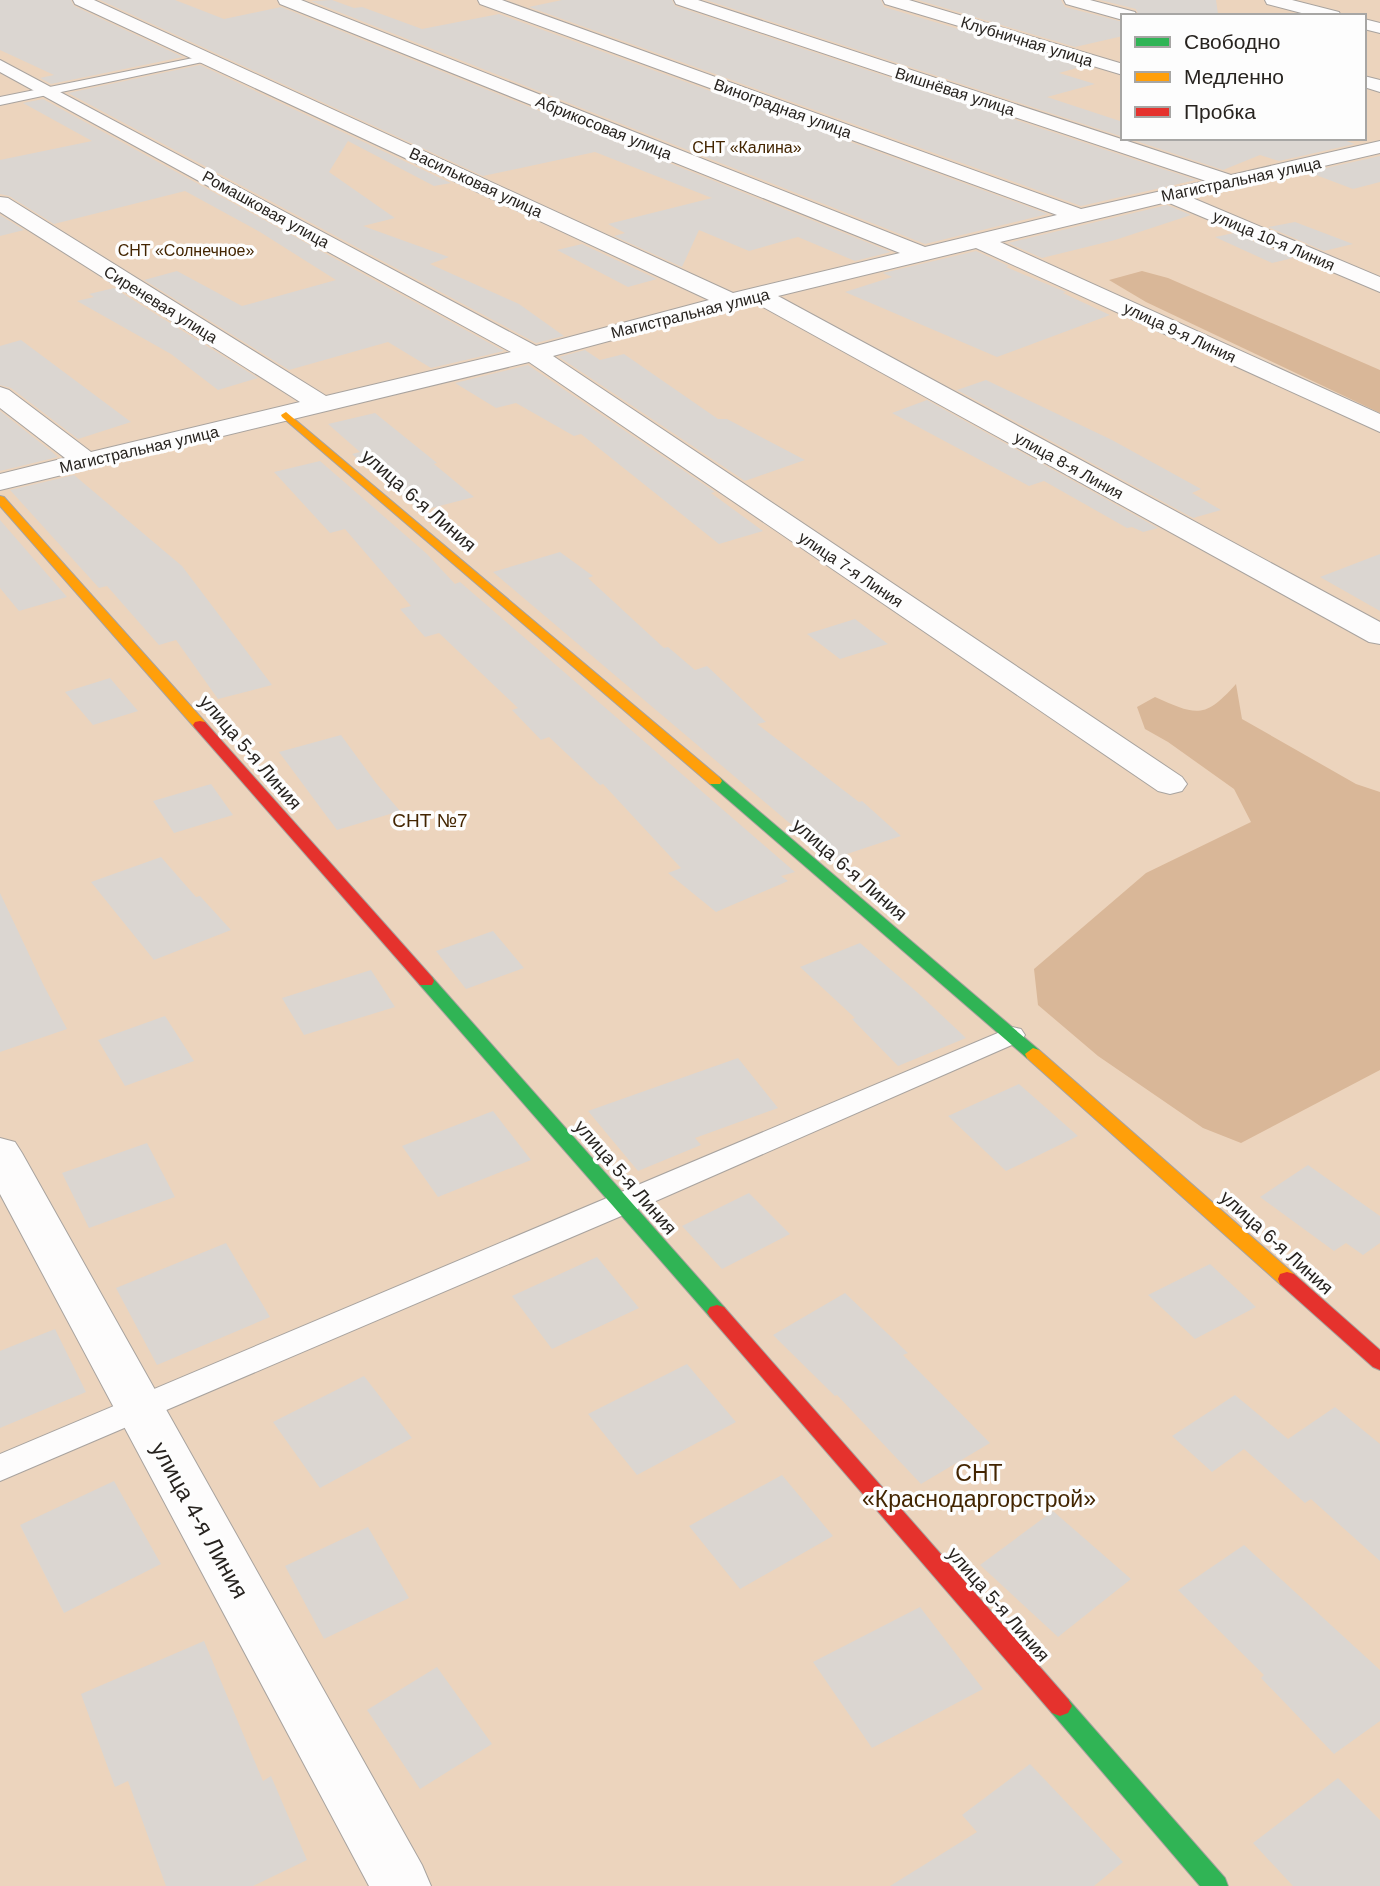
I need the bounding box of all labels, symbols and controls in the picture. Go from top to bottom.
street label: Клубничная улица [959,13,1095,70]
legend [1121,14,1366,140]
text: Свободно [1184,30,1281,53]
street label: Вишнёвая улица [893,64,1017,119]
text: Медленно [1184,65,1284,88]
street label: Виноградная улица [712,76,854,141]
street label: Абрикосовая улица [533,92,674,163]
text: Пробка [1184,100,1256,123]
park label: СНТ «Калина» [692,139,802,156]
street label: Васильковая улица [407,144,545,221]
street label: Магистральная улица [1160,154,1323,205]
street label: Ромашковая улица [200,168,332,251]
street label: улица 10-я Линия [1210,207,1337,274]
park label: СНТ «Солнечное» [118,242,254,259]
street label: Сиреневая улица [101,263,221,346]
street label: Магистральная улица [609,286,771,341]
street label: улица 9-я Линия [1121,299,1239,366]
street label: Магистральная улица [58,423,220,476]
street label: улица 8-я Линия [1011,429,1126,502]
street label: улица 6-я Линия [357,445,480,556]
street label: улица 7-я Линия [796,528,906,610]
street label: улица 5-я Линия [195,691,306,814]
park label: СНТ №7 [392,810,468,831]
street label: улица 6-я Линия [788,814,911,925]
street label: улица 5-я Линия [570,1116,681,1239]
street label: улица 6-я Линия [1216,1186,1337,1299]
street label: улица 4-я Линия [146,1437,254,1603]
park label: СНТ «Краснодаргорстрой» [862,1460,1096,1512]
street label: улица 5-я Линия [943,1543,1054,1666]

